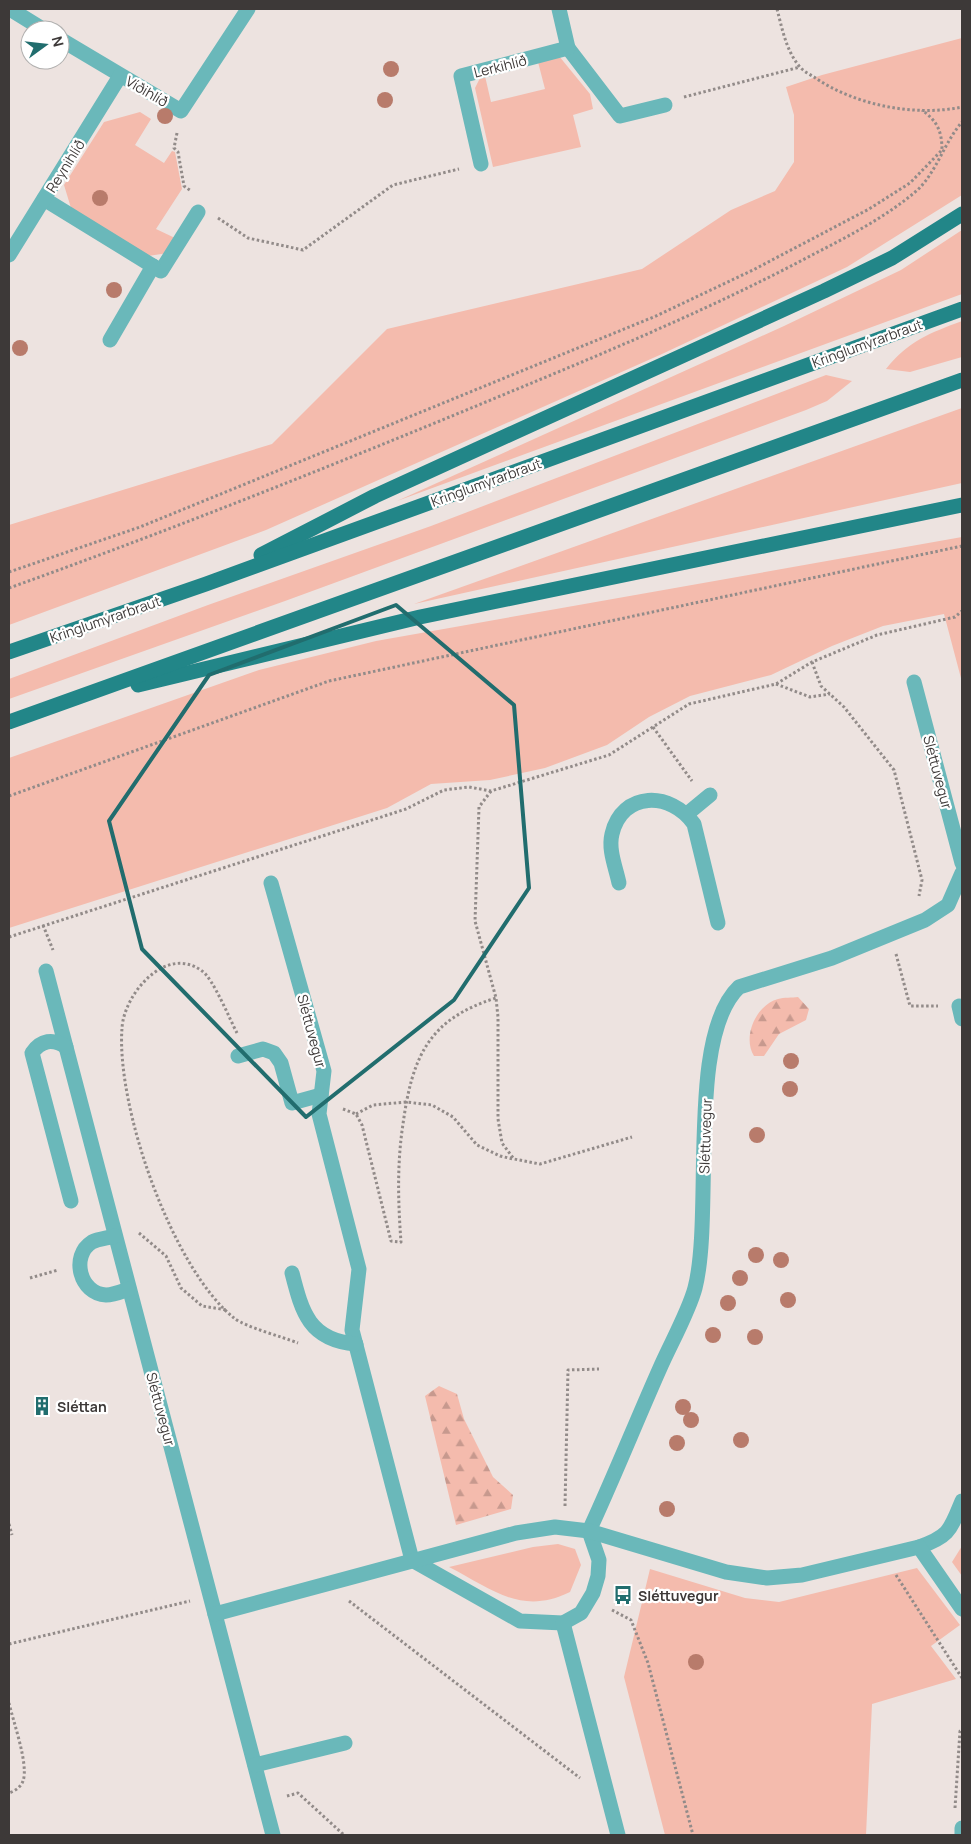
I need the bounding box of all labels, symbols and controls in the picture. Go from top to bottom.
north arrow [20,20,70,70]
text: N [48,34,69,49]
street label: Lerkihlíð [472,50,528,82]
street label: Víðihlíð [122,71,172,111]
street label: Reynihlíð [41,136,89,196]
street label: Kringlumýrarbraut [809,314,925,372]
street label: Kringlumýrarbraut [428,453,544,511]
street label: Kringlumýrarbraut [47,591,163,647]
street label: Sléttuvegur [919,733,957,811]
street label: Sléttuvegur [293,992,331,1070]
street label: Sléttuvegur [694,1098,716,1174]
street label: Sléttuvegur [142,1370,180,1448]
building icon: Sléttan [31,1395,53,1417]
place label: Sléttan [57,1397,107,1416]
bus stop icon: Sléttuvegur [612,1584,634,1606]
place label: Sléttuvegur [638,1586,719,1605]

